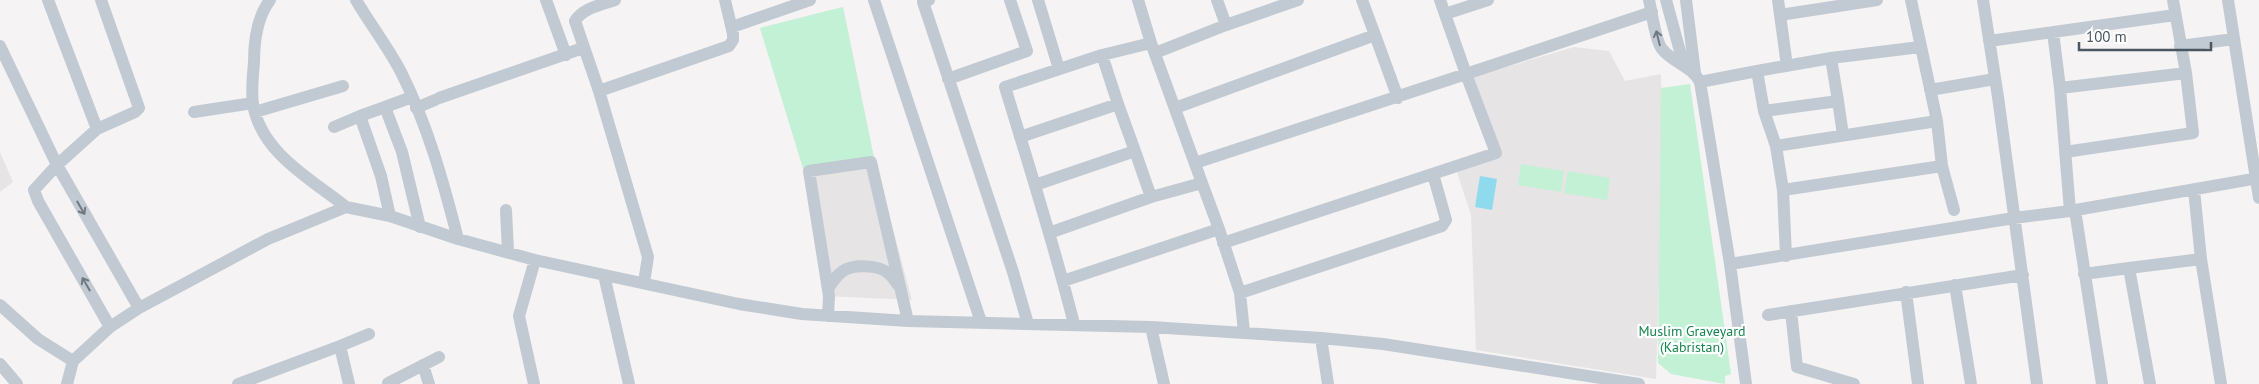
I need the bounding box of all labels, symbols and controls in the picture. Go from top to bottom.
scale bar [2079,20,2212,52]
text: 100 m [2086,27,2127,46]
one-way arrow [1653,31,1662,47]
one-way arrow [76,200,86,215]
one-way arrow [81,277,91,292]
park label: Muslim Graveyard (Kabristan) [1639,322,1745,356]

